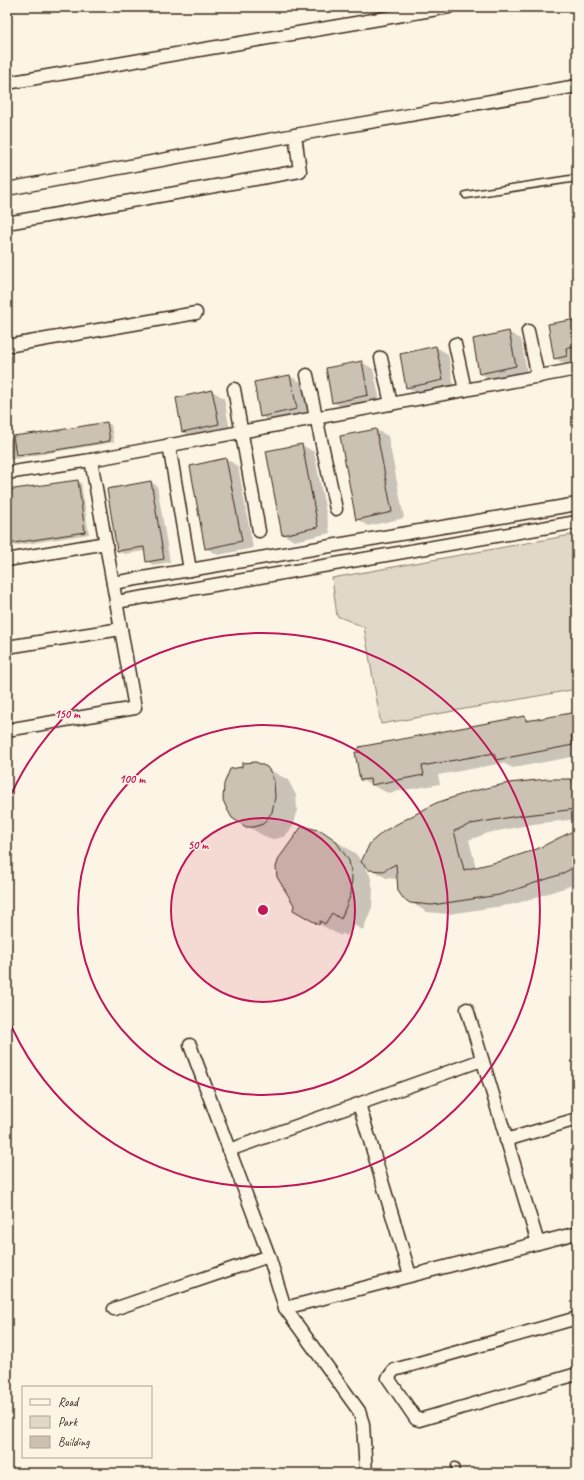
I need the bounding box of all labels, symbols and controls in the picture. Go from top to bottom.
text: 150 m [54,706,81,722]
text: 100 m [119,771,146,787]
text: 50 m [188,837,209,853]
centre of rings [256,903,270,917]
legend [22,1386,152,1458]
text: Road [58,1394,80,1410]
text: Park [58,1414,79,1430]
text: Building [58,1434,90,1450]

